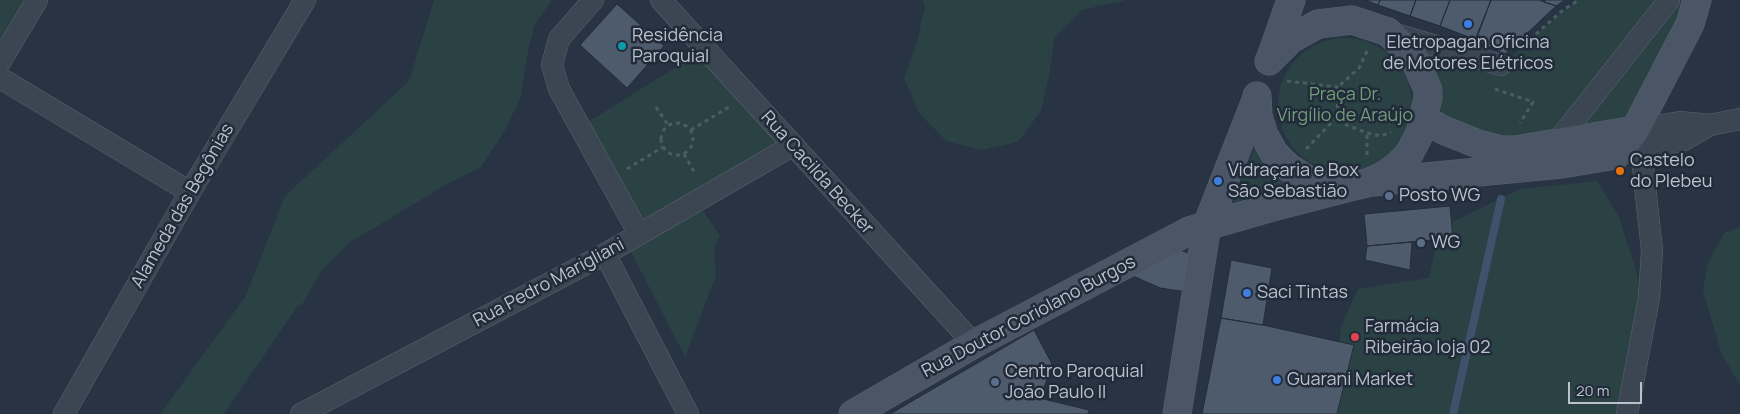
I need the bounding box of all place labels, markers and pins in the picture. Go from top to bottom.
marker: Eletropagan Oficina de Motores Elétricos [1462,18,1474,30]
place label: Residência Paroquial [632,25,723,68]
place label: Eletropagan Oficina de Motores Elétricos [1383,32,1553,74]
marker: Residência Paroquial [616,40,628,52]
place label: Castelo do Plebeu [1630,150,1712,192]
place label: Vidraçaria e Box São Sebastião [1228,160,1359,202]
marker: Castelo do Plebeu [1614,165,1626,177]
marker: Vidraçaria e Box São Sebastião [1212,175,1224,187]
place label: Posto WG [1399,185,1480,207]
marker: Posto WG [1383,190,1395,202]
place label: WG [1431,232,1460,254]
marker: WG [1415,237,1427,249]
place label: Saci Tintas [1257,282,1348,304]
marker: Saci Tintas [1241,287,1253,299]
place label: Farmácia Ribeirão loja 02 [1365,316,1491,358]
marker: Farmácia Ribeirão loja 02 [1349,331,1361,343]
place label: Centro Paroquial João Paulo II [1005,361,1144,404]
place label: Guarani Market [1287,369,1413,391]
marker: Guarani Market [1271,374,1283,386]
marker: Centro Paroquial João Paulo II [989,376,1001,388]

